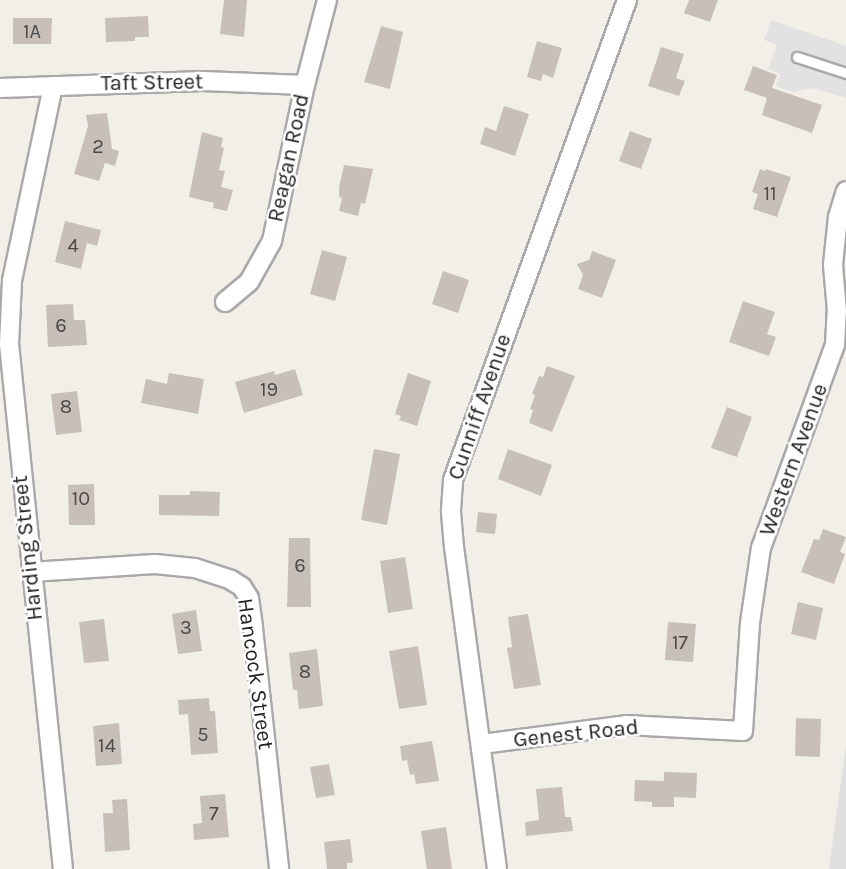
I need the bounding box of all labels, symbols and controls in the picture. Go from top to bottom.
house number: 1A [23,19,41,43]
street label: Taft Street [100,69,204,97]
street label: Reagan Road [263,91,315,225]
house number: 2 [92,134,104,158]
house number: 11 [763,181,777,205]
house number: 4 [67,233,79,257]
house number: 6 [55,313,67,337]
street label: Cunniff Avenue [443,331,517,483]
house number: 19 [260,377,278,401]
street label: Western Avenue [754,380,834,540]
house number: 8 [60,394,72,418]
street label: Harding Street [7,474,49,622]
house number: 10 [72,486,90,510]
house number: 6 [294,553,306,577]
street label: Hancock Street [231,596,279,752]
house number: 3 [180,615,192,639]
house number: 17 [672,630,688,654]
house number: 8 [299,659,311,683]
street label: Genest Road [512,714,640,754]
house number: 5 [197,722,209,746]
house number: 14 [98,733,116,757]
house number: 7 [209,801,219,825]

